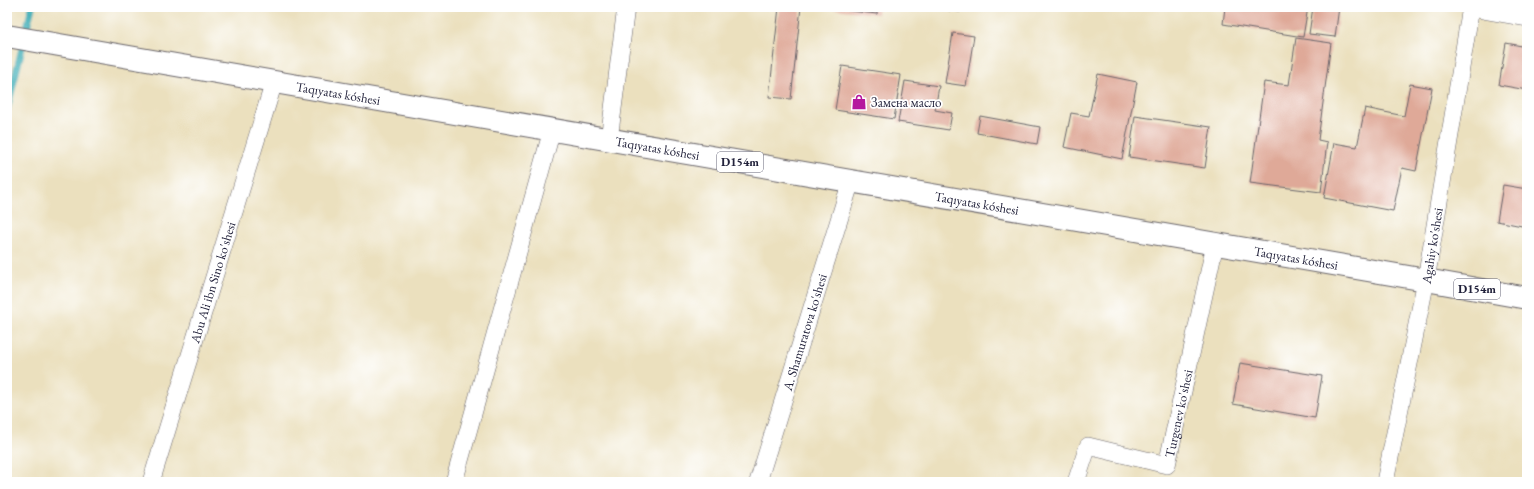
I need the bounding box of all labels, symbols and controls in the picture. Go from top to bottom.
street label: Taqıyatas kóshesi [295,77,382,109]
shop icon: Замена масло [850,93,868,111]
place label: Замена масло [871,94,942,111]
street label: Taqıyatas kóshesi [614,132,701,163]
road number: D154m [717,152,763,172]
street label: Taqıyatas kóshesi [933,187,1020,218]
street label: Agahiy ko'shesi [1417,206,1446,286]
street label: Abu Ali ibn Sino ko'shesi [185,219,239,346]
street label: Taqıyatas kóshesi [1253,242,1340,273]
street label: A. Shamuratova ko'shesi [778,272,830,393]
road number: D154m [1454,279,1500,299]
street label: Turgenev ko'shesi [1160,368,1196,459]

